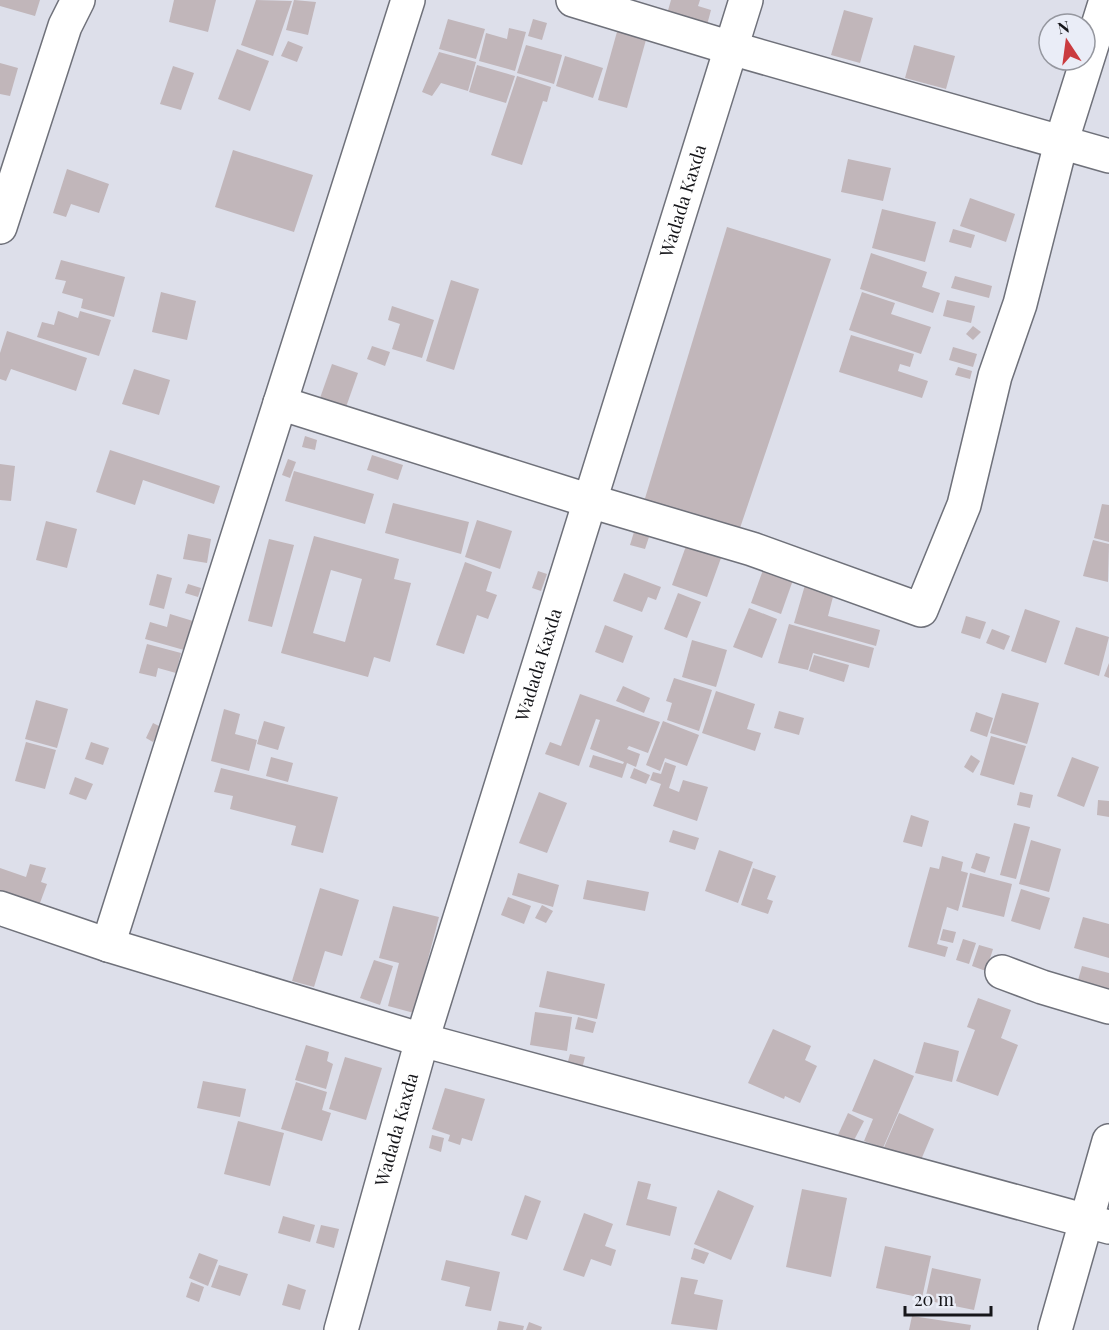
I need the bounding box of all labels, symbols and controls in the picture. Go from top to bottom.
north arrow [1037,12,1097,72]
text: N [1056,15,1072,38]
street label: Wadada Kaxda [653,141,711,261]
street label: Wadada Kaxda [509,605,567,725]
street label: Wadada Kaxda [368,1070,423,1190]
scale bar [905,1279,990,1317]
text: 20 m [914,1287,954,1311]

